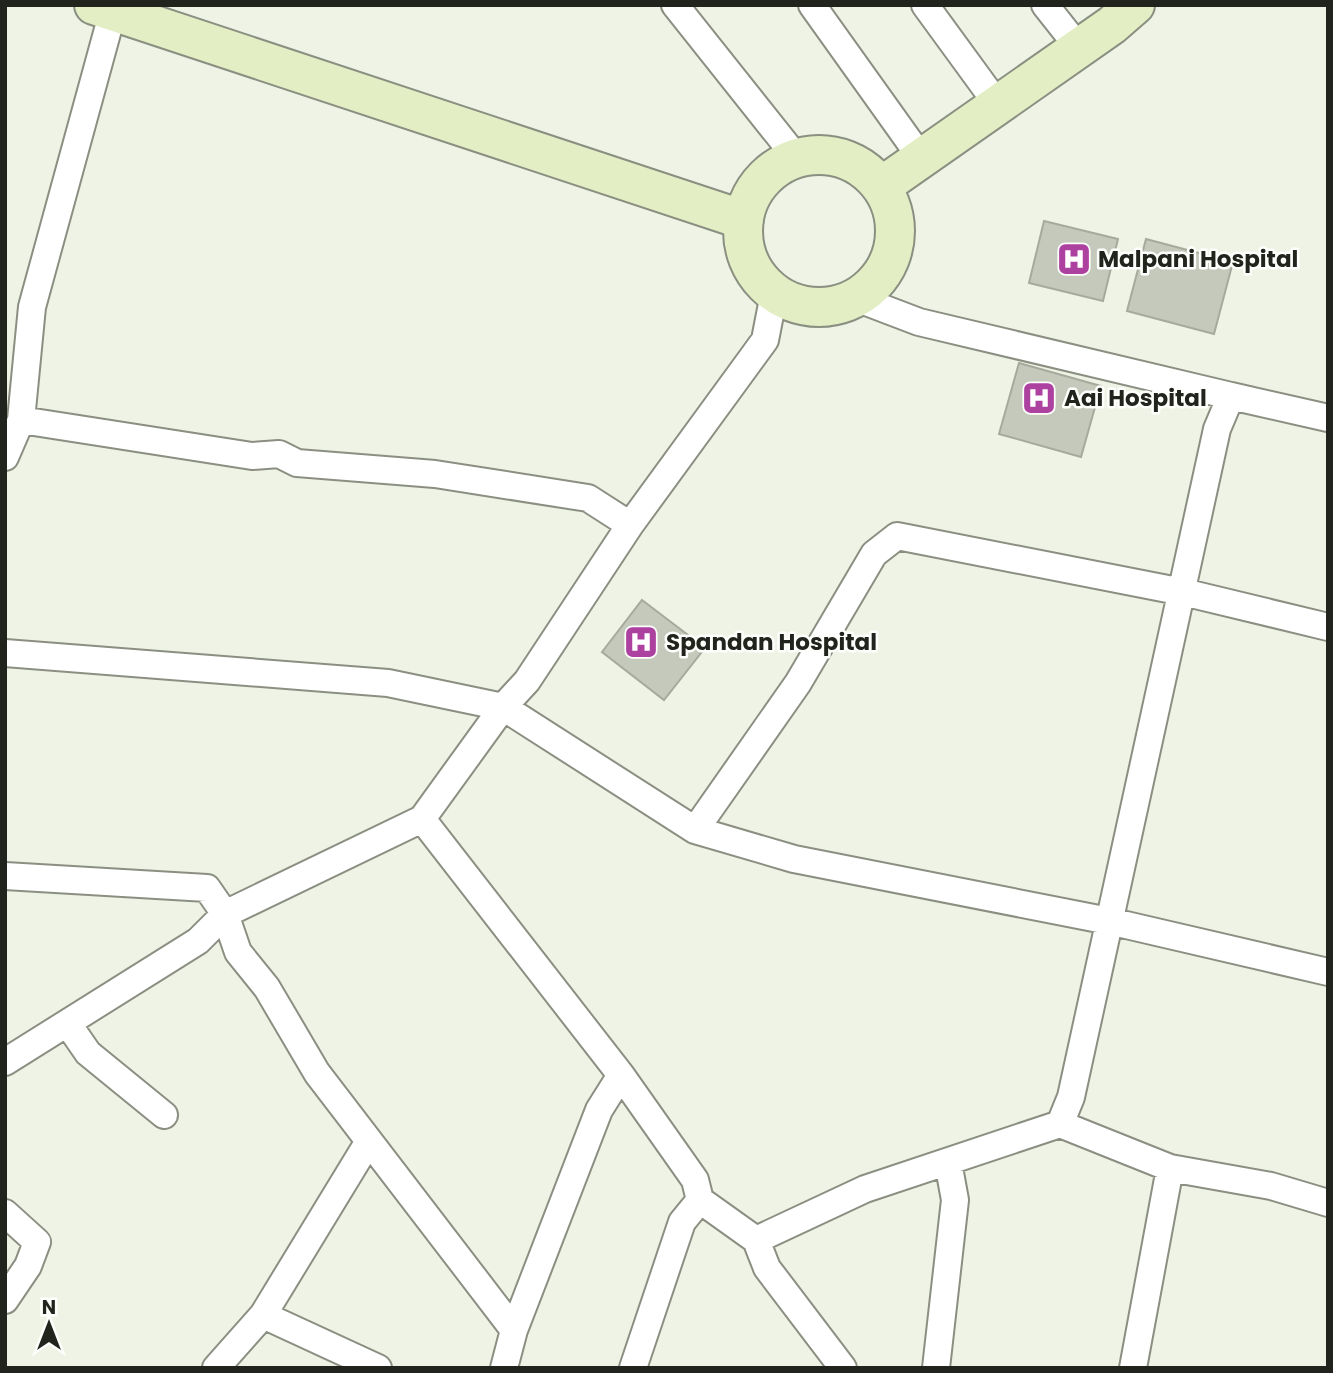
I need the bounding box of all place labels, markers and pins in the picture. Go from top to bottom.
hospital icon: Malpani Hospital [1055,240,1093,278]
place label: Malpani Hospital [1098,243,1298,275]
hospital icon: Aai Hospital [1020,379,1058,417]
place label: Aai Hospital [1064,382,1207,414]
hospital icon: Spandan Hospital [622,623,660,661]
place label: Spandan Hospital [666,626,877,658]

